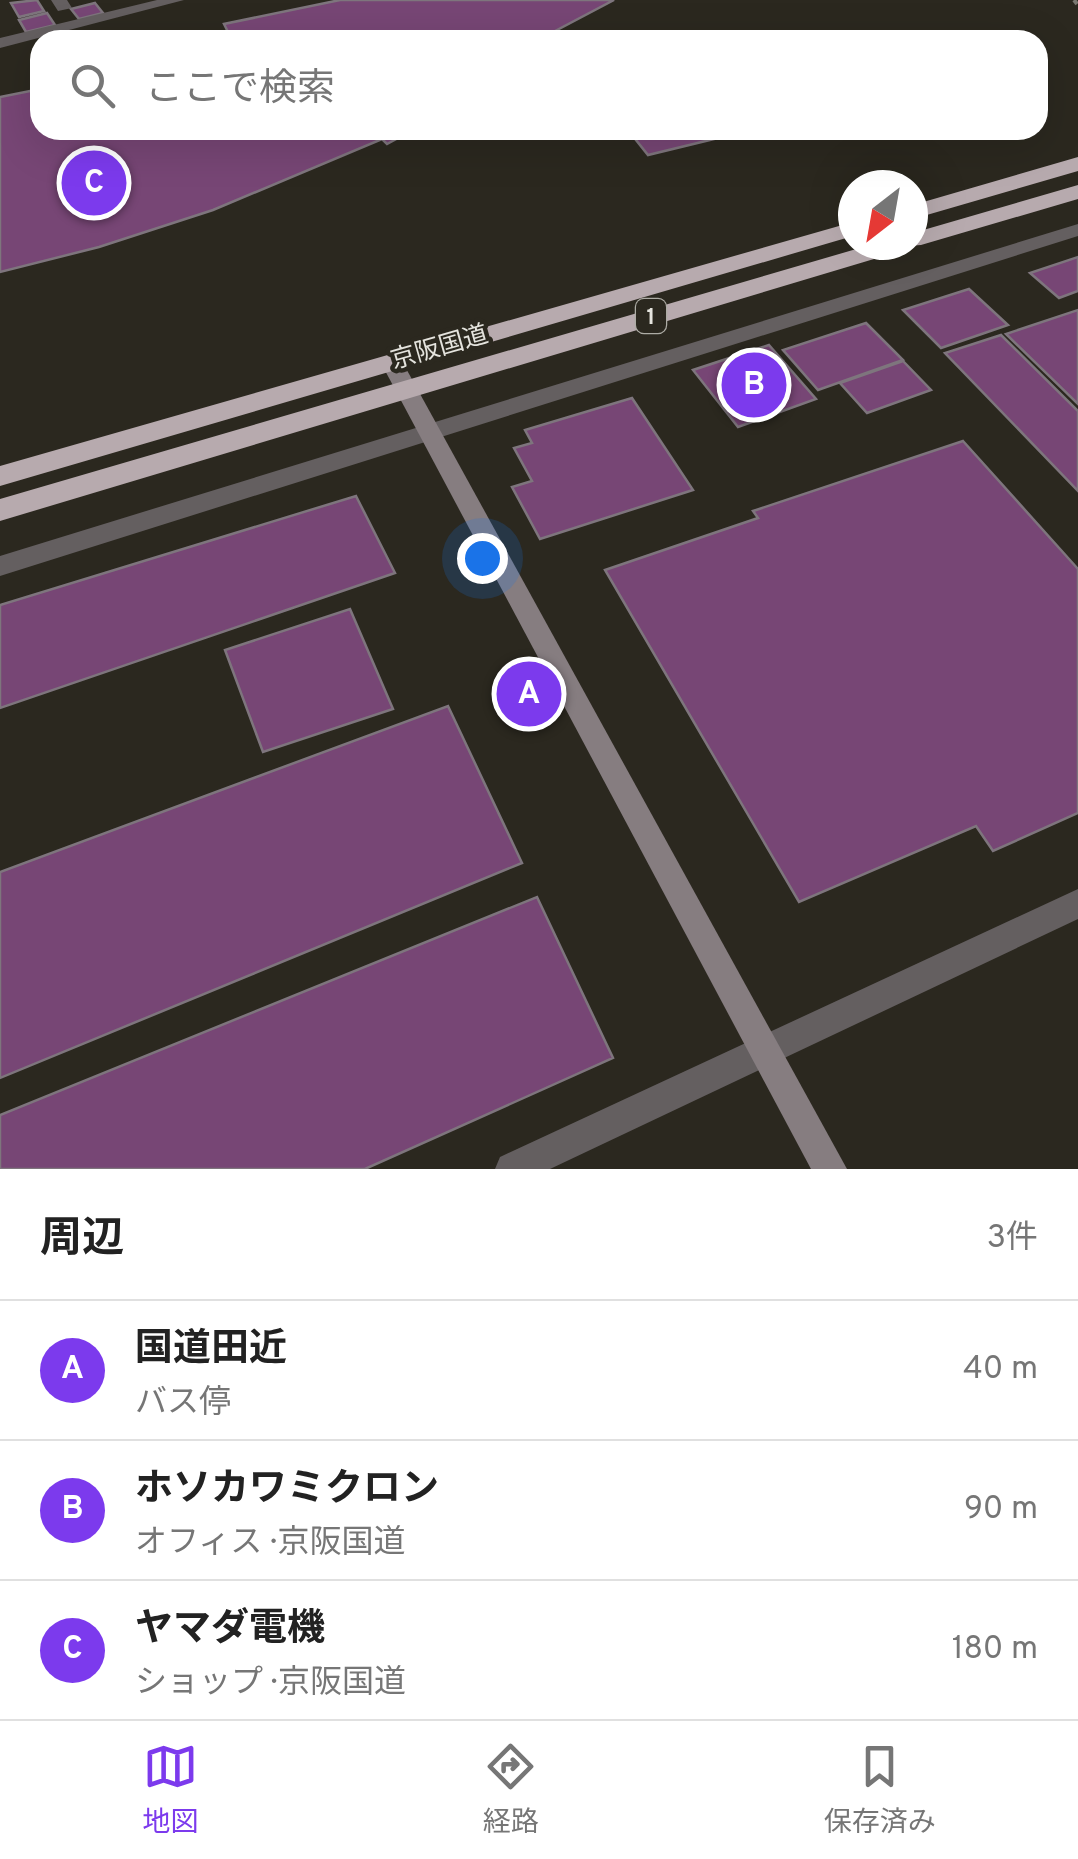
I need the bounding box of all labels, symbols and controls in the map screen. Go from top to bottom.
search box [30,30,1048,140]
icon: search [65,58,120,113]
text: ここで検索 [145,66,335,115]
pin: C [62,146,126,220]
north arrow [838,170,928,260]
road number: 1 [636,299,666,333]
street label: 京阪国道 [387,320,492,378]
pin: B [722,348,786,422]
your location [457,533,508,584]
pin: A [496,656,562,732]
text: 周辺 [40,1214,124,1267]
text: 3件 [987,1219,1038,1259]
text: 国道田近 [135,1326,287,1375]
text: A [61,1350,84,1390]
text: 40 m [963,1350,1038,1390]
text: バス停 [135,1384,231,1424]
text: ホソカワミクロン [135,1466,439,1515]
text: B [61,1490,84,1530]
text: 90 m [964,1490,1038,1530]
text: オフィス · 京阪国道 [135,1524,405,1564]
text: ヤマダ電機 [135,1606,325,1655]
text: C [62,1630,83,1670]
text: 180 m [952,1630,1038,1670]
text: ショップ · 京阪国道 [135,1664,406,1704]
tab: 地図 [142,1739,198,1842]
tab: 経路 [483,1739,539,1842]
tab: 保存済み [824,1739,936,1842]

